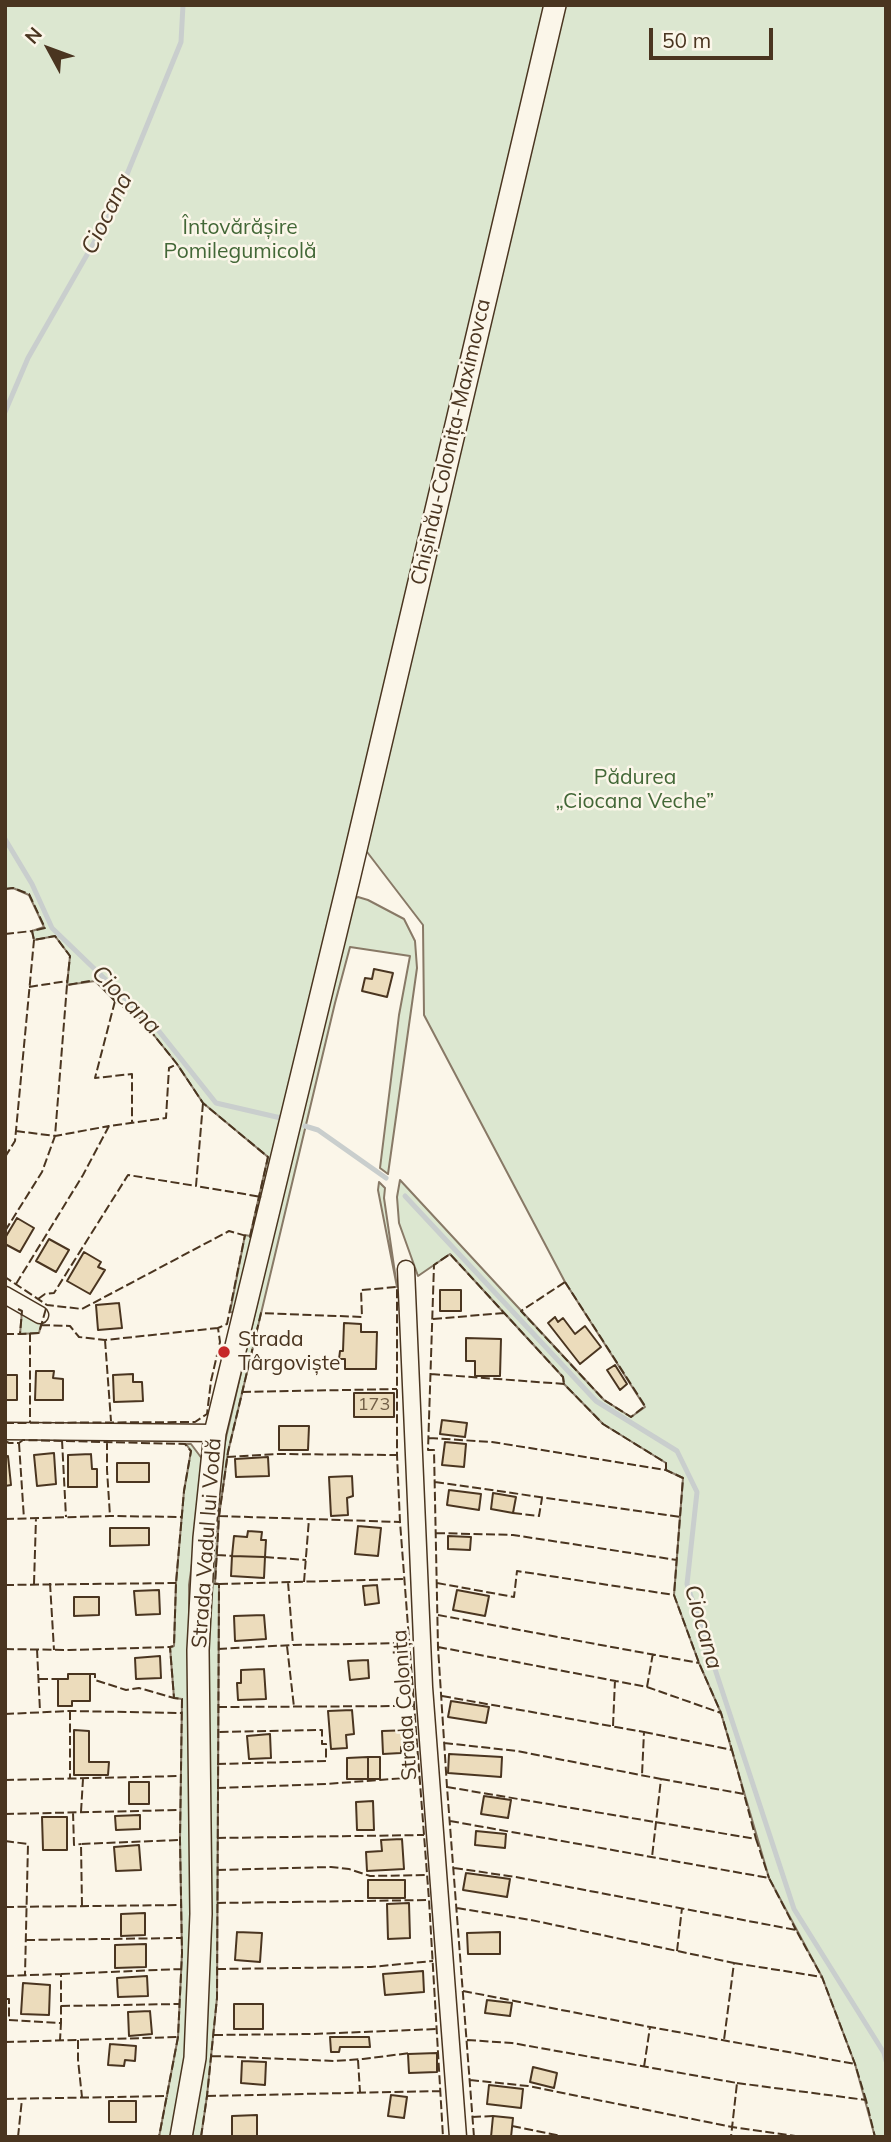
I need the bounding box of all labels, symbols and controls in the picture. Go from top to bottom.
north arrow [14,14,84,84]
scale bar [653,14,777,58]
text: N [19,22,47,49]
text: 50 m [662,27,711,53]
water label: Ciocana [76,169,138,259]
park label: Întovărășire Pomilegumicolă [163,215,317,265]
street label: Chișinău-Colonița-Maximovca [406,296,496,588]
park label: Pădurea „Ciocana Veche” [556,765,714,815]
water label: Ciocana [86,960,166,1040]
place label: Strada Târgoviște [238,1327,340,1377]
marker: Strada Târgoviște [216,1344,232,1360]
house number: 173 [358,1394,390,1416]
street label: Strada Vadul lui Vodă [187,1437,227,1649]
water label: Ciocana [678,1582,728,1672]
street label: Strada Colonița [387,1629,423,1781]

